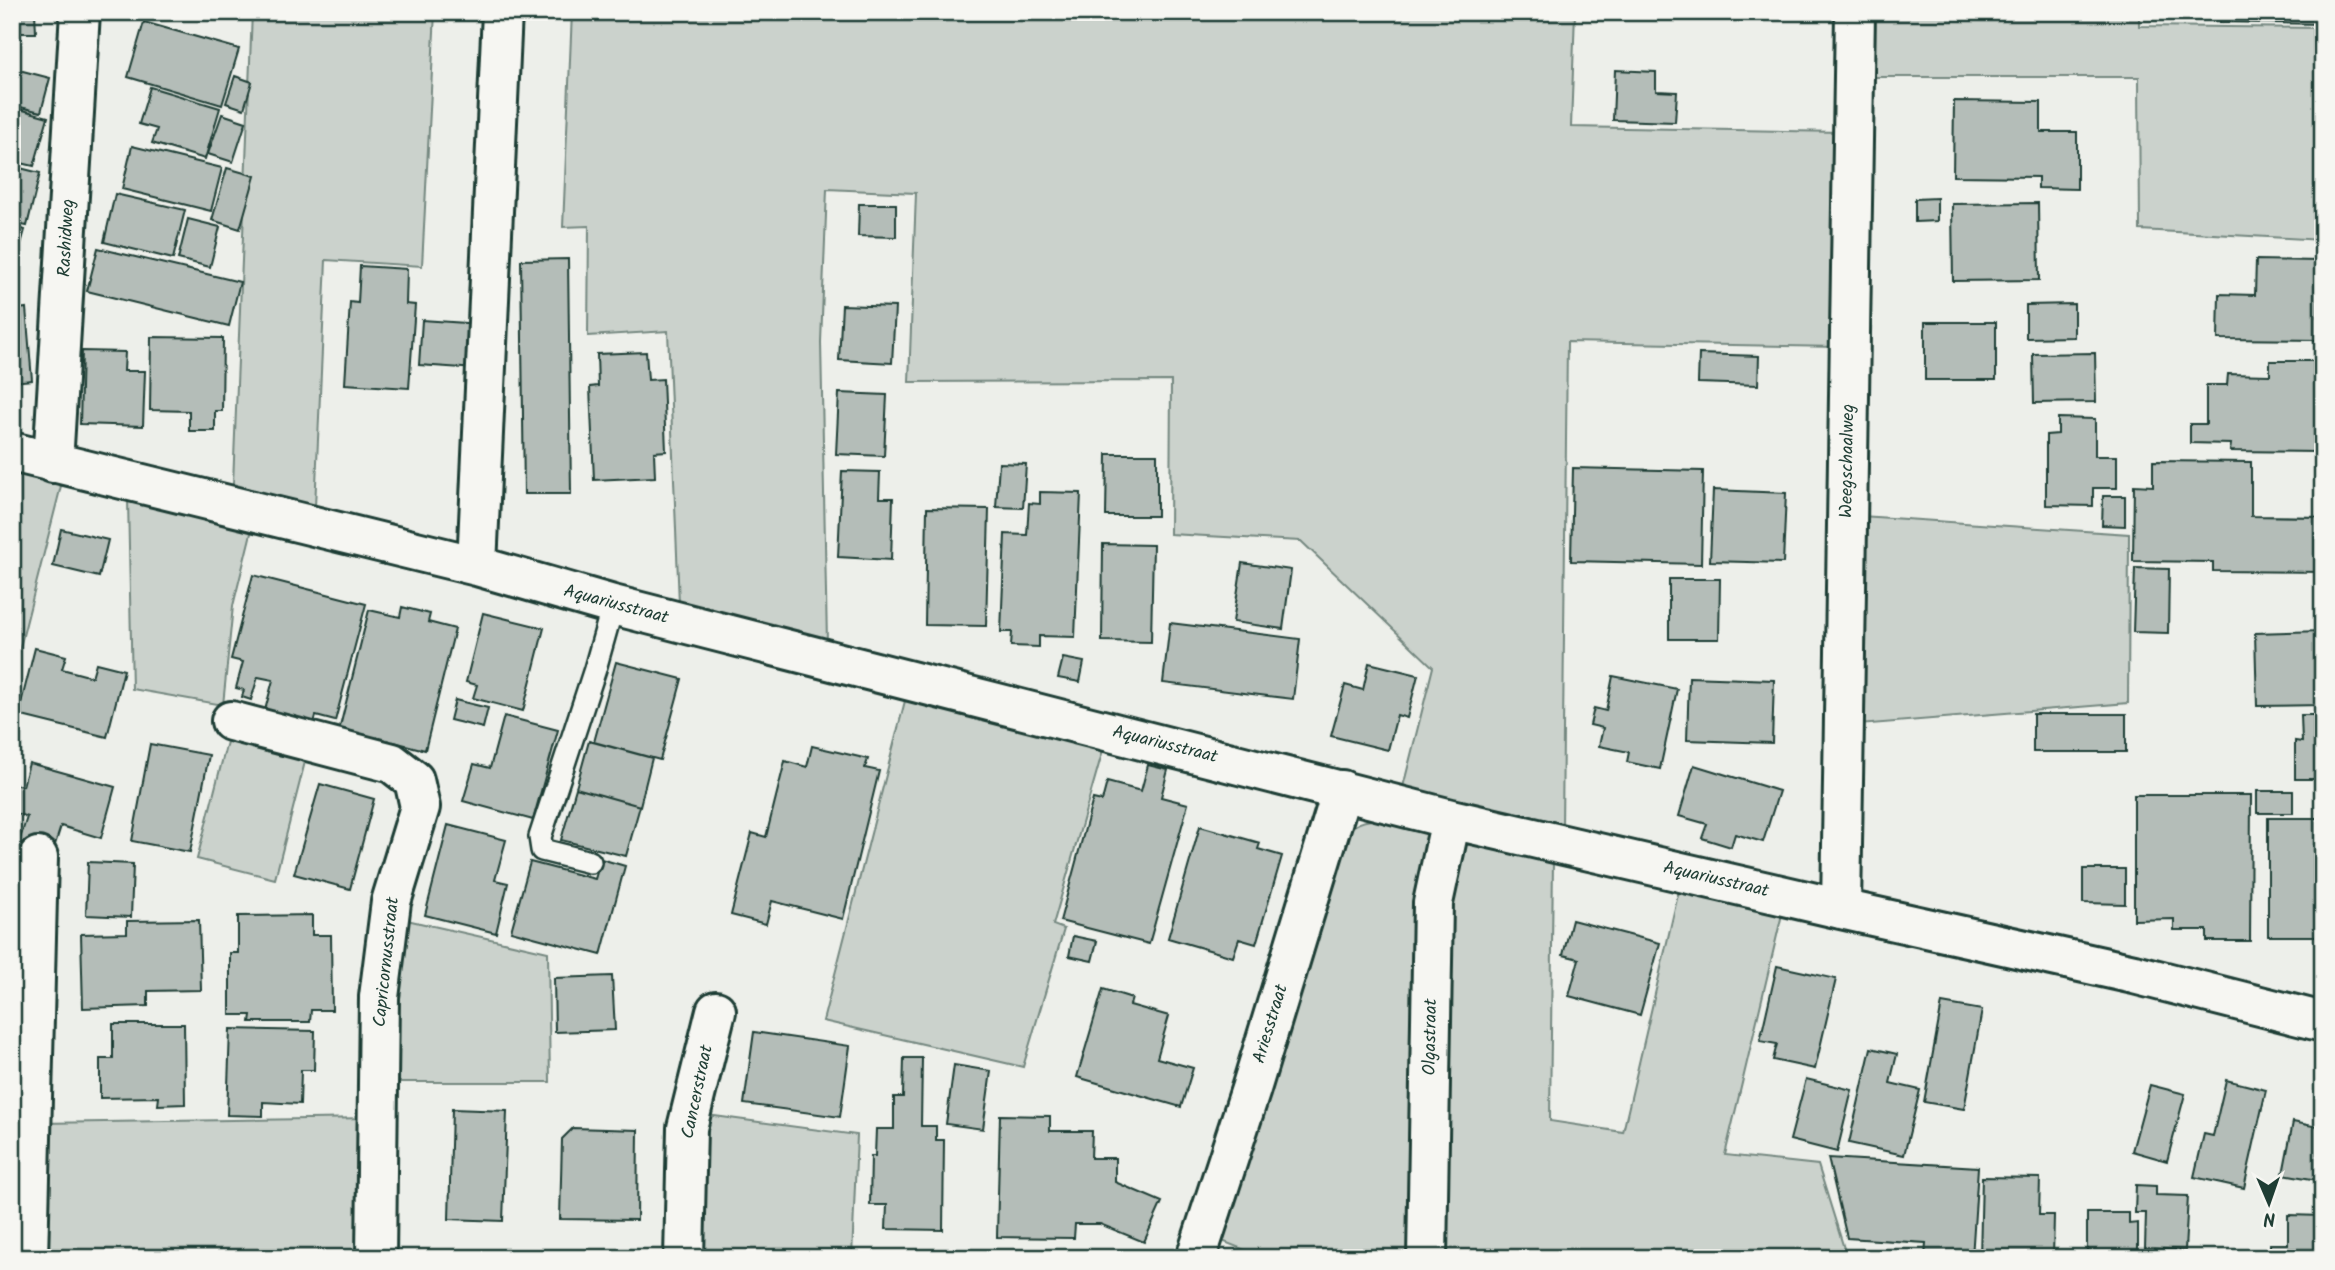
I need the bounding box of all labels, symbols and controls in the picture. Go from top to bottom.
street label: Rashidweg [50,198,84,278]
street label: Weegschaalweg [1833,404,1863,518]
street label: Aquariusstraat [560,577,673,633]
street label: Aquariusstraat [1109,718,1222,772]
street label: Aquariusstraat [1660,854,1773,906]
street label: Capricornusstraat [366,895,408,1028]
street label: Ariesstraat [1245,980,1297,1067]
street label: Olgastraat [1416,997,1446,1076]
street label: Cancerstraat [674,1041,722,1142]
north arrow [2234,1168,2304,1238]
text: N [2263,1203,2276,1233]

